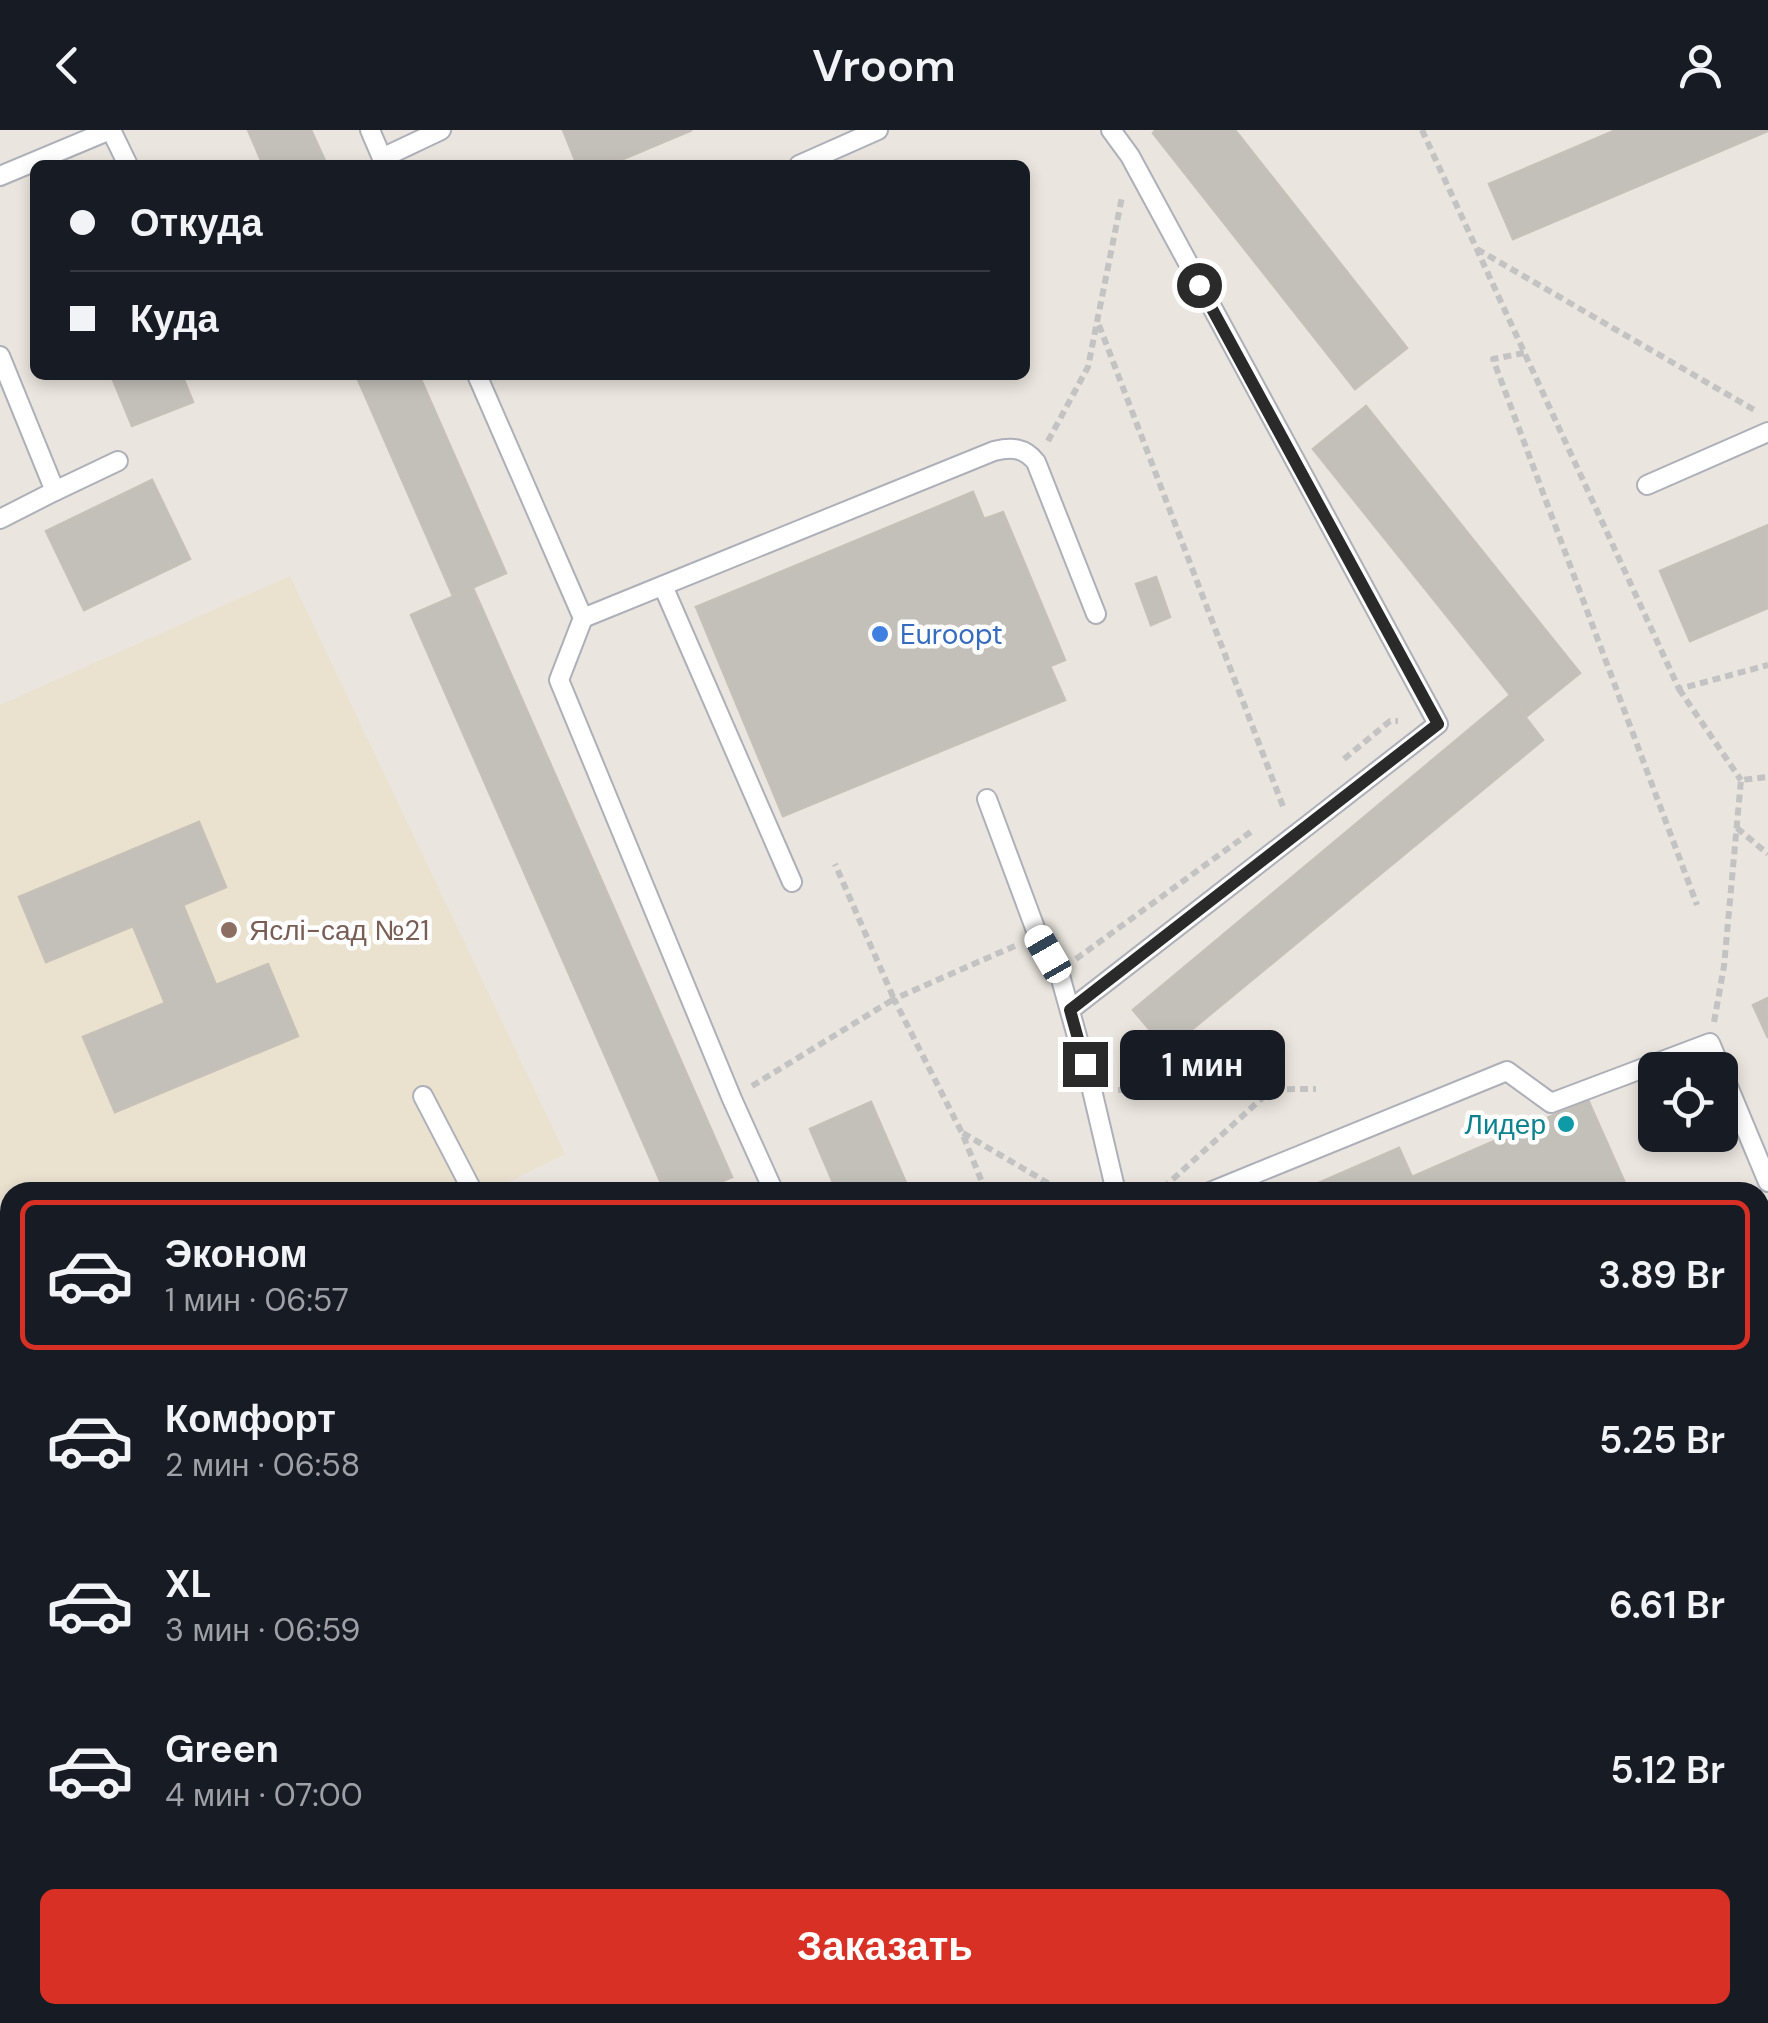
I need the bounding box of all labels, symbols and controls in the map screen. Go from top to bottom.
text: Vroom [812,36,956,95]
icon: back [40,38,95,93]
icon: person [1673,38,1728,93]
text: Откуда [130,198,263,248]
route start [1177,263,1222,308]
text: Куда [130,294,219,344]
place label: Euroopt [900,616,1003,653]
marker: Euroopt [869,623,891,645]
place label: Яслі-сад №21 [249,912,429,949]
marker: Яслі-сад №21 [218,919,240,941]
car [1020,921,1076,987]
callout: 1 мин [1120,1029,1285,1099]
route end [1063,1042,1108,1087]
text: 1 мин [1162,1044,1243,1086]
map controls [1638,1052,1738,1152]
button: locate [1638,1052,1738,1152]
place label: Лидер [1465,1106,1546,1143]
marker: Лидер [1555,1113,1577,1135]
text: Эконом [165,1229,308,1279]
icon: car [45,1230,135,1320]
text: 3.89 Br [1598,1250,1725,1300]
text: 1 мин · 06:57 [165,1279,349,1321]
text: Комфорт [165,1394,336,1444]
icon: car [45,1395,135,1485]
text: 5.25 Br [1599,1415,1725,1465]
text: 2 мин · 06:58 [165,1444,360,1486]
text: XL [165,1559,212,1609]
icon: car [45,1560,135,1650]
text: 6.61 Br [1609,1580,1725,1630]
text: 3 мин · 06:59 [165,1609,360,1651]
text: Green [165,1724,279,1774]
icon: car [45,1725,135,1815]
text: 5.12 Br [1610,1745,1725,1795]
text: 4 мин · 07:00 [165,1774,363,1816]
button: Заказать [40,1889,1730,2004]

